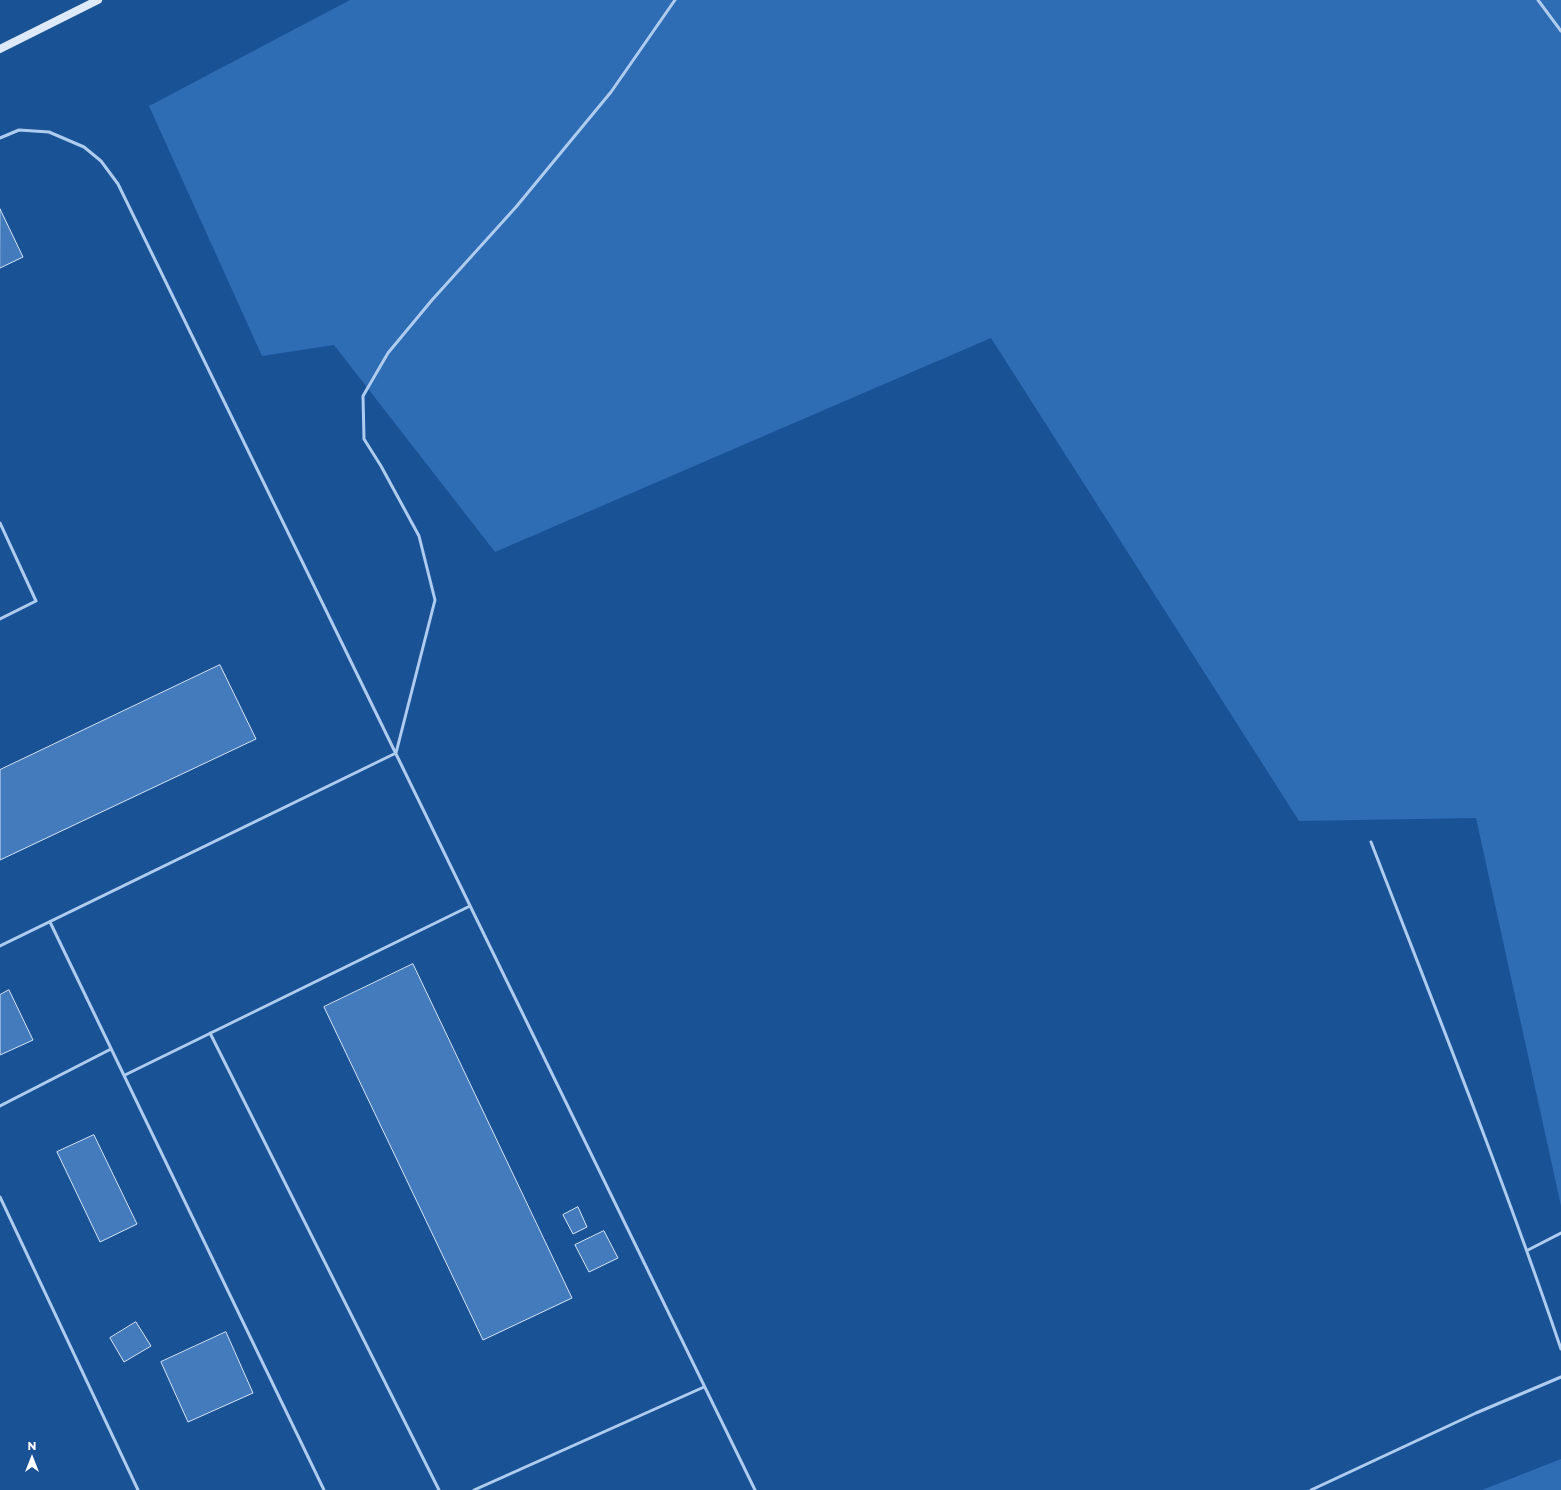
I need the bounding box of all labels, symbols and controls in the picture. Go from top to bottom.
north arrow [12,1438,52,1478]
text: N [28,1439,36,1453]

